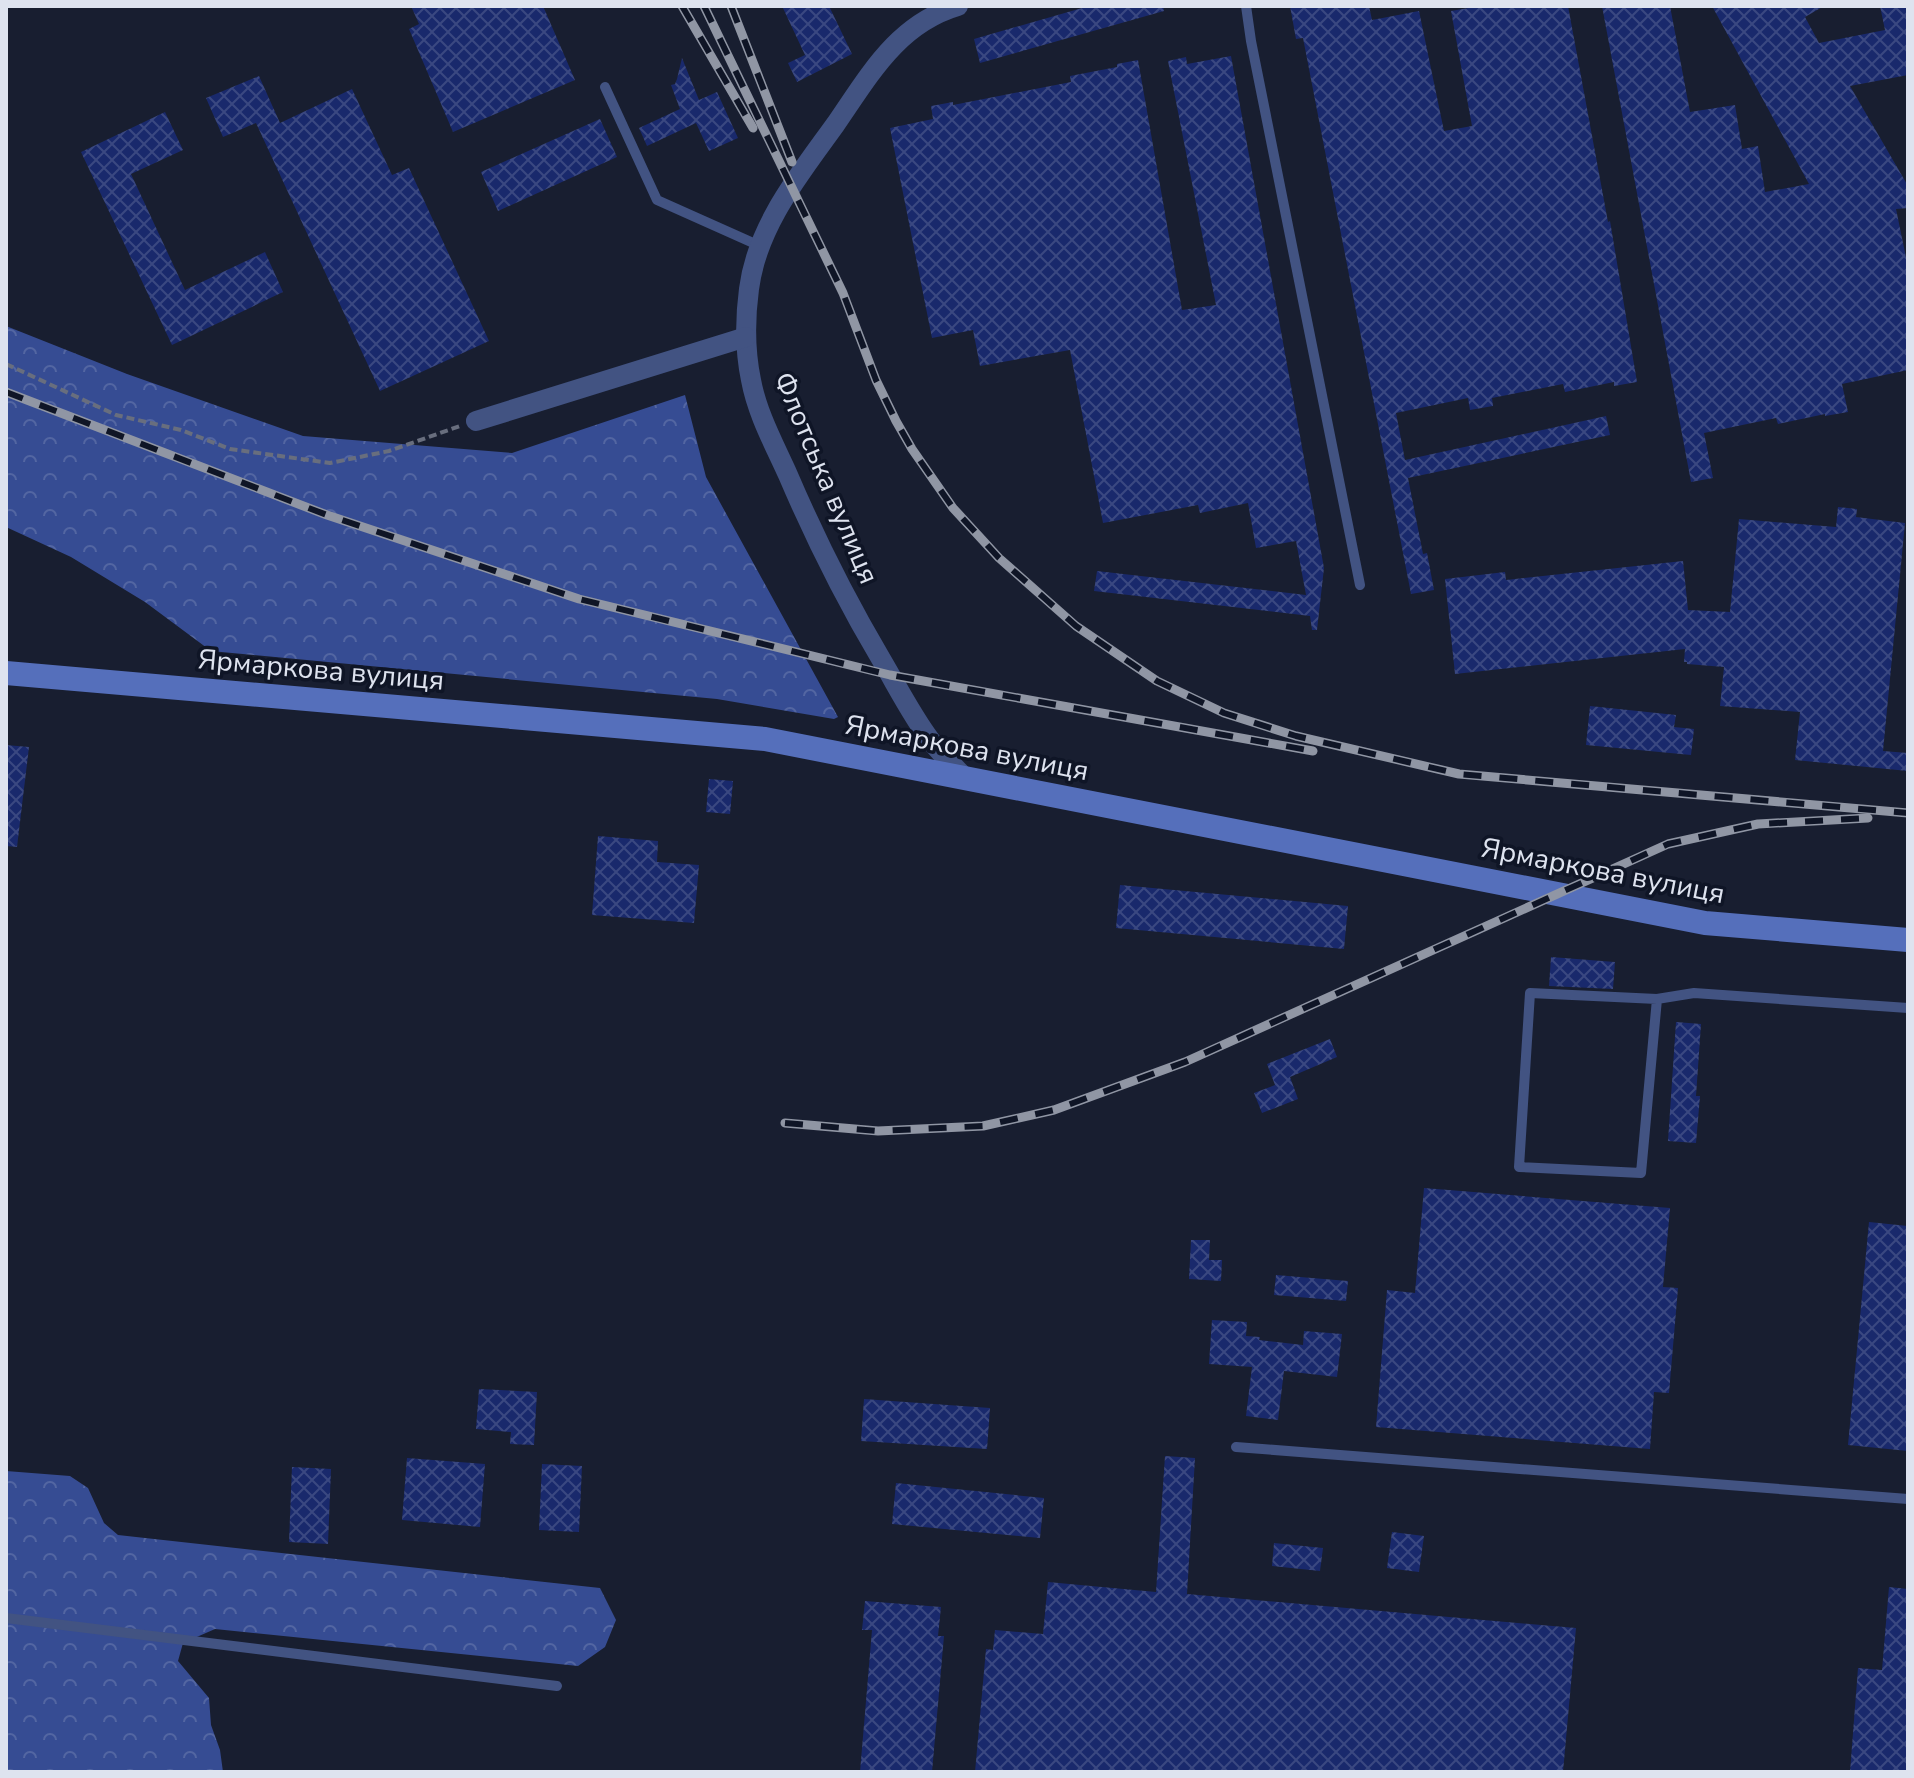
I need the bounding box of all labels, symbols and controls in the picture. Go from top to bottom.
street label: Флотська вулиця [764,366,888,590]
street label: Ярмаркова вулиця [196,640,446,700]
street label: Ярмаркова вулиця [842,706,1092,790]
street label: Ярмаркова вулиця [1478,829,1728,913]

